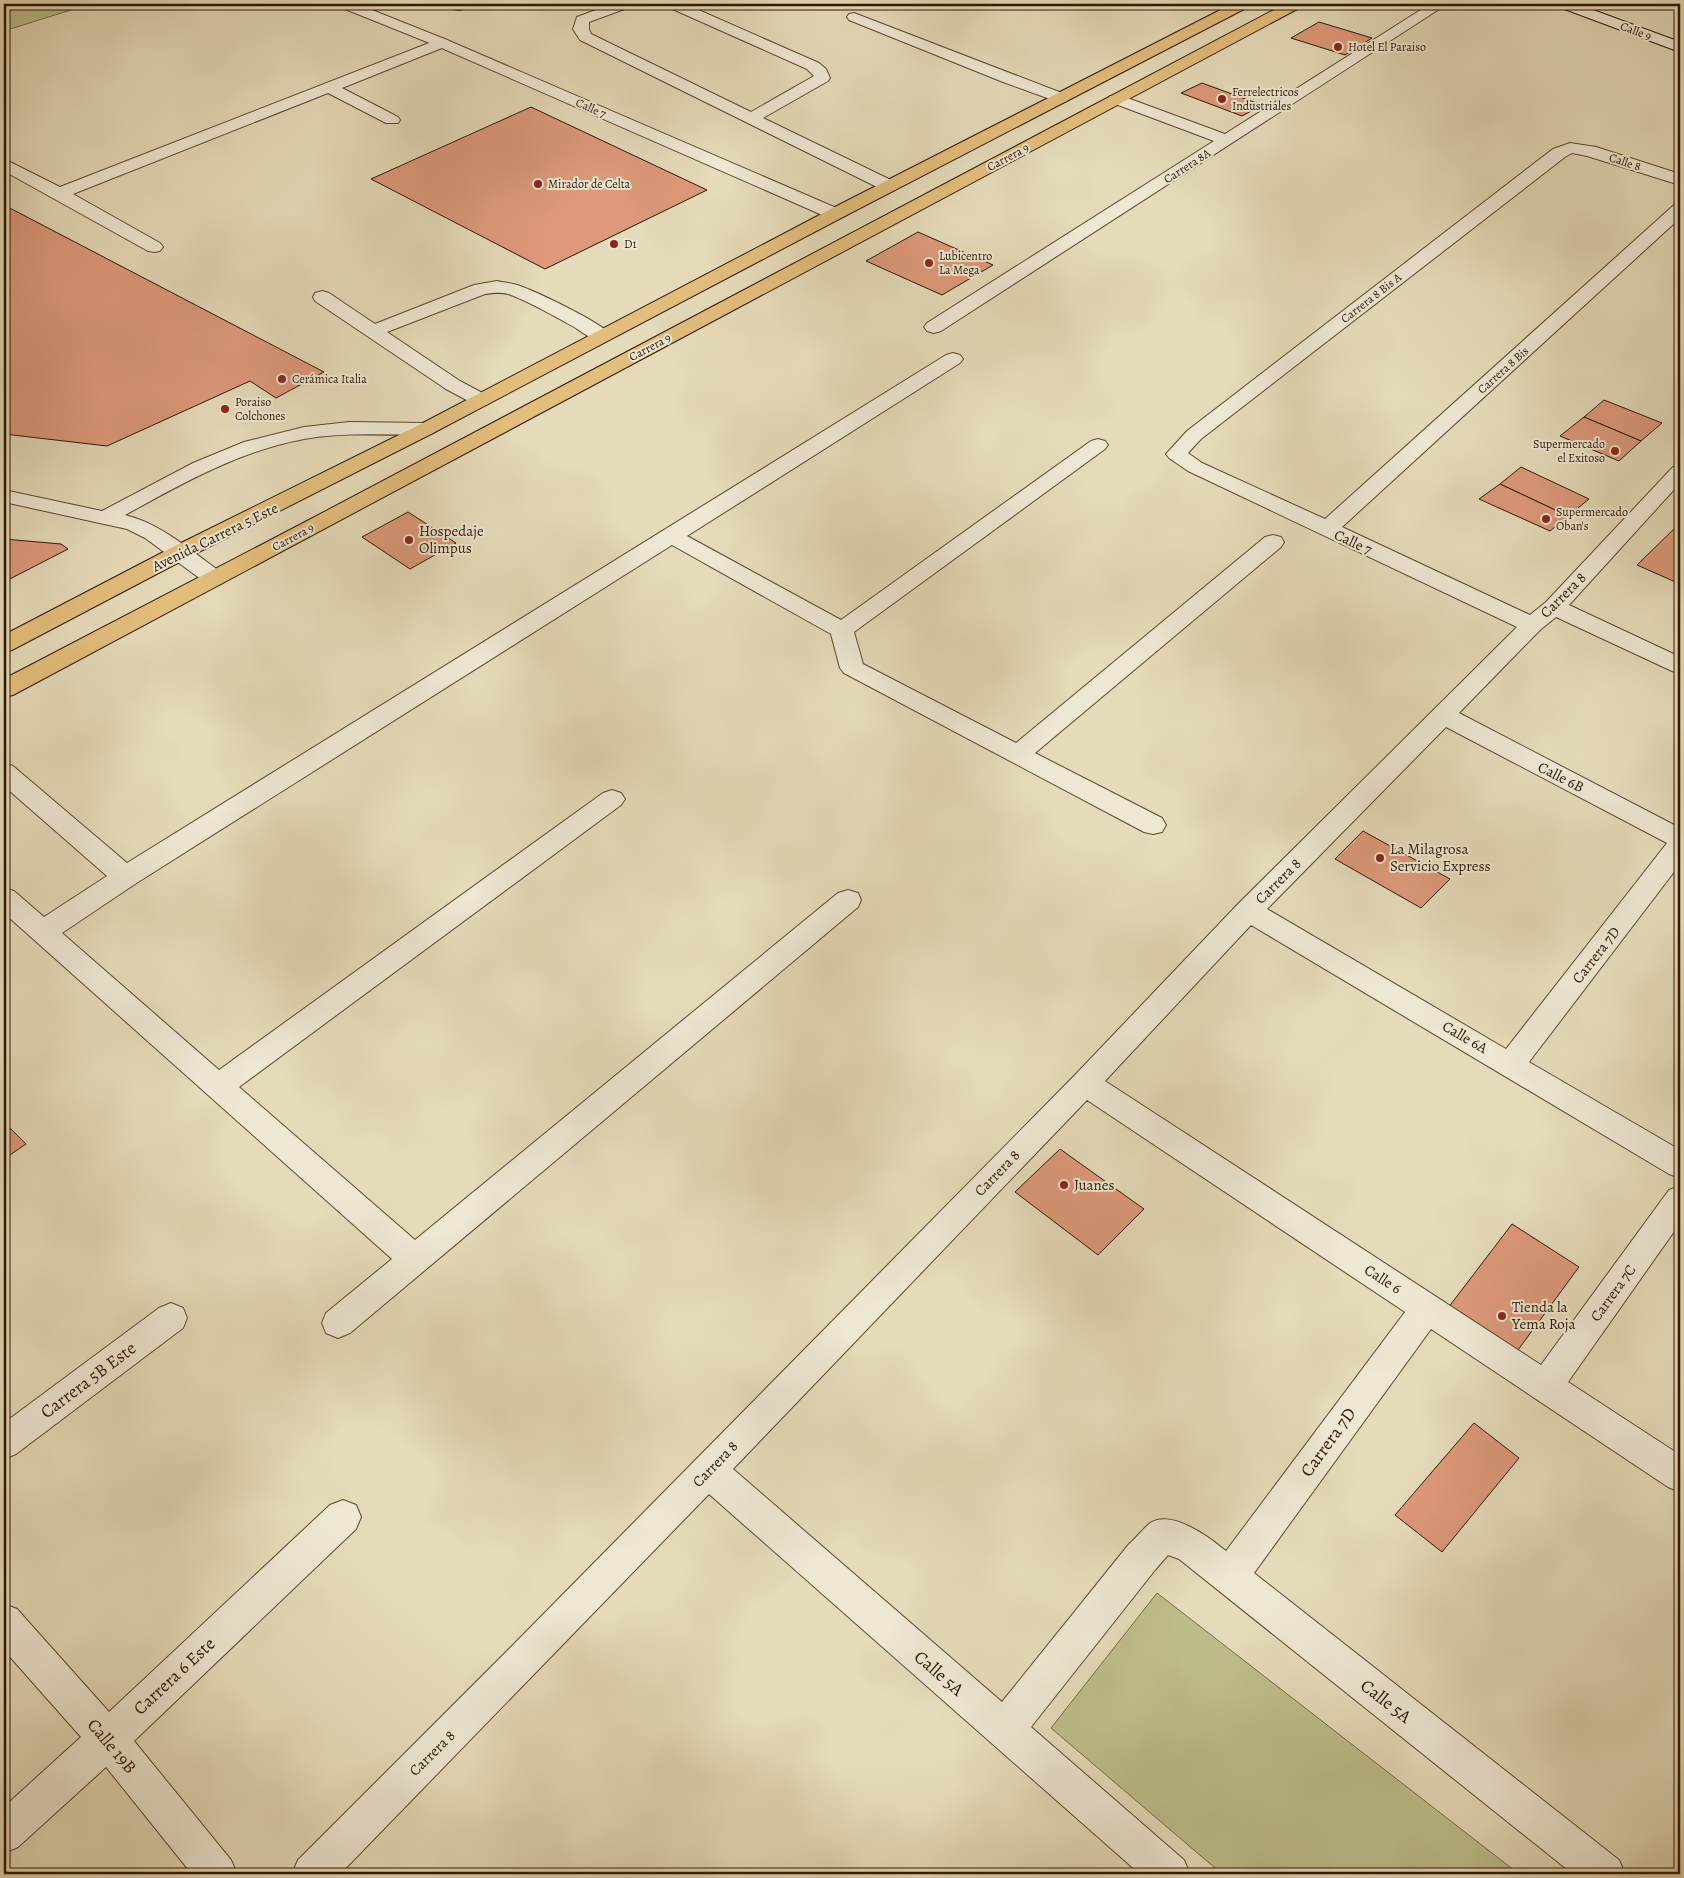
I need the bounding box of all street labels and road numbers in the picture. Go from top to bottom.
street label: Calle 9 [1618,18,1654,44]
street label: Calle 7 [573,94,610,122]
street label: Carrera 9 [984,139,1032,175]
street label: Carrera 8A [1160,144,1214,187]
street label: Calle 8 [1607,149,1643,175]
street label: Carrera 8 Bis A [1337,269,1405,327]
street label: Carrera 9 [626,329,674,365]
street label: Carrera 8 Bis [1474,343,1532,397]
street label: Avenida Carrera 5 Este [148,498,282,577]
street label: Carrera 9 [269,519,317,555]
street label: Calle 7 [1331,525,1376,560]
street label: Carrera 8 [1536,568,1590,622]
street label: Calle 6B [1535,757,1588,797]
street label: Carrera 8 [1251,854,1305,908]
street label: Carrera 7D [1568,923,1624,987]
street label: Calle 6A [1439,1016,1491,1058]
street label: Carrera 8 [970,1145,1024,1201]
street label: Calle 6 [1361,1260,1405,1298]
street label: Carrera 7C [1586,1261,1640,1325]
street label: Carrera 5B Este [35,1336,141,1424]
street label: Carrera 7D [1295,1402,1361,1482]
street label: Carrera 8 [688,1436,742,1492]
street label: Carrera 6 Este [128,1632,220,1720]
street label: Calle 5A [909,1645,969,1702]
street label: Calle 5A [1356,1674,1417,1729]
street label: Calle 19B [82,1713,142,1779]
street label: Carrera 8 [405,1726,459,1780]

